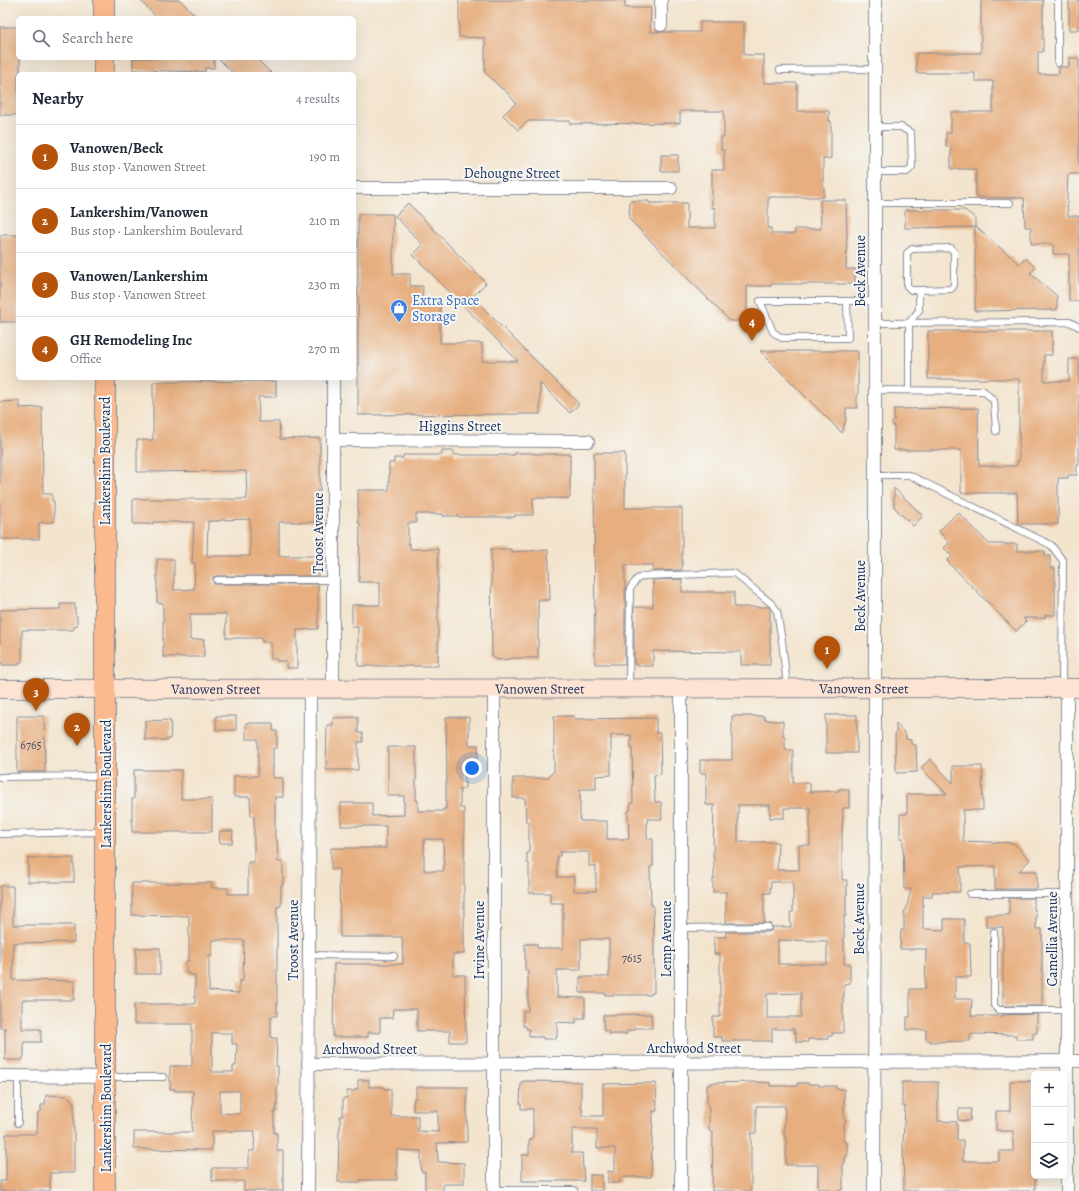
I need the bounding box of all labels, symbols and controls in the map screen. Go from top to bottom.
search box [16,16,356,60]
icon: search [30,27,52,49]
text: Search here [62,28,133,48]
text: Nearby [32,87,83,110]
text: 4 results [296,90,340,107]
text: Vanowen/Beck [70,138,163,158]
text: 1 [43,148,47,165]
text: 190 m [309,148,340,165]
text: Bus stop · Vanowen Street [70,158,206,175]
street label: Dehougne Street [464,164,561,183]
text: Lankershim/Vanowen [70,202,208,222]
text: 2 [42,212,48,229]
text: 210 m [309,212,340,229]
text: Bus stop · Lankershim Boulevard [70,222,243,239]
street label: Beck Avenue [851,235,870,307]
text: Vanowen/Lankershim [70,266,208,286]
text: 3 [42,276,48,293]
text: 230 m [308,276,340,293]
text: Bus stop · Vanowen Street [70,286,206,303]
place label: Extra Space Storage [412,291,479,326]
shop icon: Extra Space Storage [389,298,409,323]
pin: 4 [739,308,765,341]
text: GH Remodeling Inc [70,330,192,350]
text: 4 [42,340,48,357]
text: 270 m [308,340,340,357]
text: Office [70,350,102,367]
street label: Lankershim Boulevard [96,396,115,525]
street label: Higgins Street [419,417,502,436]
street label: Troost Avenue [309,492,328,574]
street label: Beck Avenue [851,560,870,632]
pin: 1 [814,636,840,669]
pin: 3 [23,678,49,711]
street label: Vanowen Street [494,679,585,699]
street label: Vanowen Street [818,679,909,698]
street label: Vanowen Street [170,680,261,699]
pin: 2 [64,713,90,746]
street label: Lankershim Boulevard [97,719,116,848]
house number: 6765 [20,737,42,753]
your location [462,758,482,778]
street label: Beck Avenue [850,883,869,955]
street label: Camellia Avenue [1043,892,1062,986]
street label: Troost Avenue [284,899,303,981]
street label: Irvine Avenue [470,900,489,980]
street label: Lemp Avenue [657,901,676,977]
house number: 7615 [622,950,642,966]
street label: Archwood Street [646,1039,742,1058]
street label: Archwood Street [322,1040,418,1059]
street label: Lankershim Boulevard [97,1043,116,1172]
map controls [1031,1071,1067,1179]
button: + [1031,1071,1067,1107]
button: − [1031,1107,1067,1143]
button: layers [1031,1143,1067,1179]

